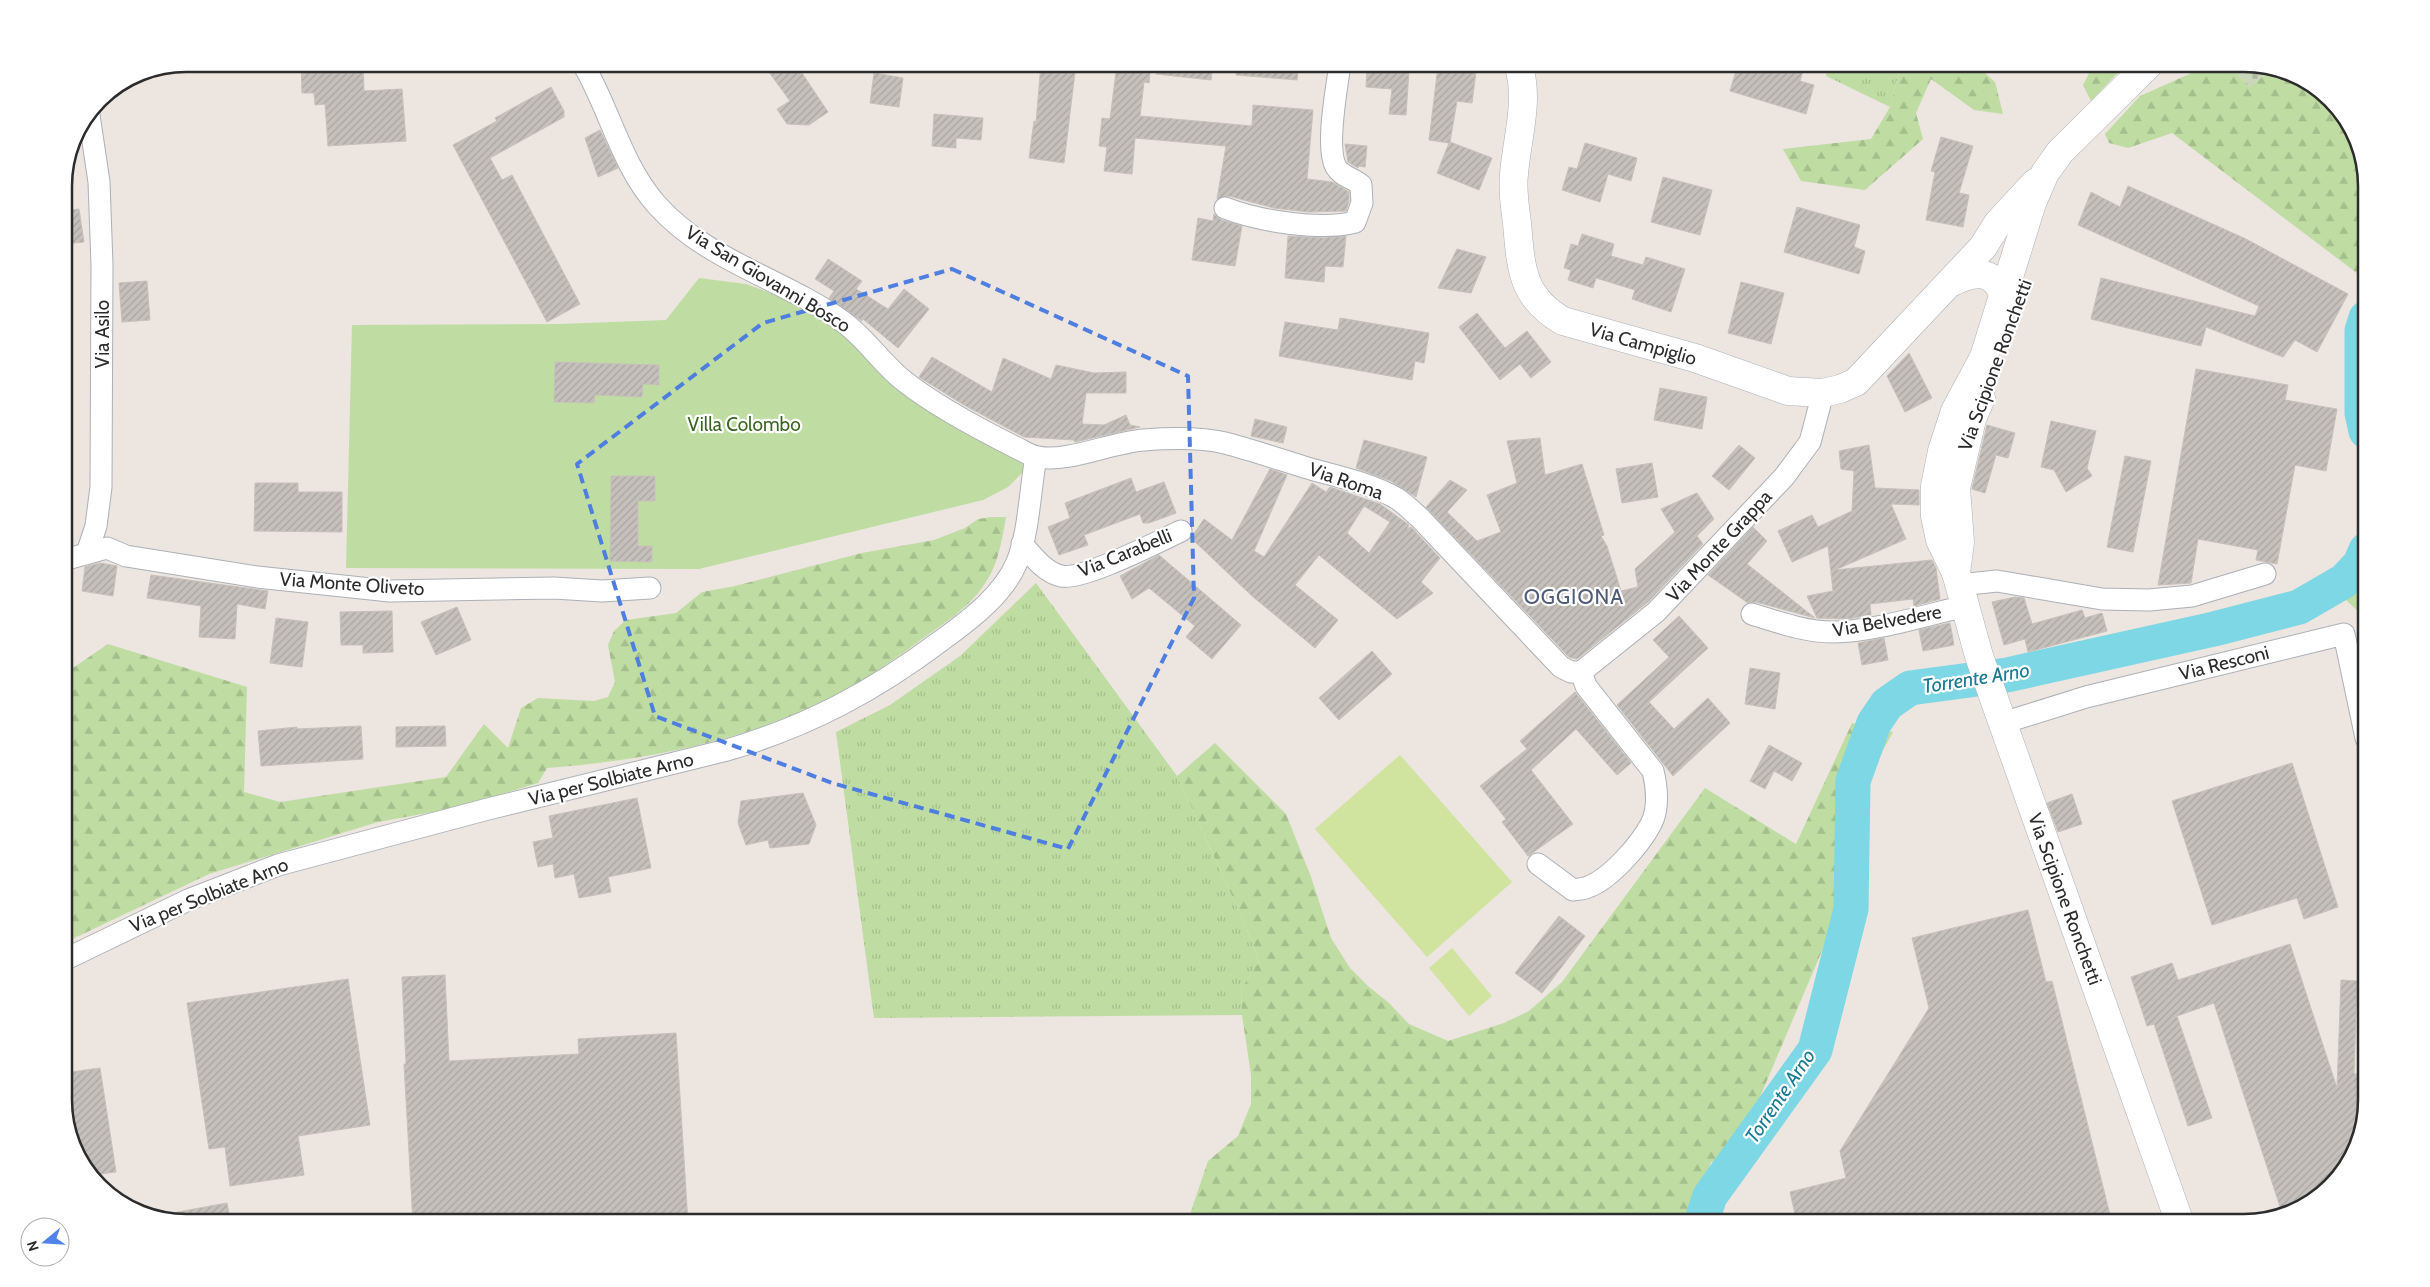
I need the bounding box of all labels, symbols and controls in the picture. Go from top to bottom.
street label: Via San Giovanni Bosco [681,221,855,337]
street label: Via Scipione Ronchetti [1953,276,2037,454]
street label: Via Asilo [91,300,114,368]
street label: Via Campiglio [1587,318,1699,370]
park label: Villa Colombo [687,413,801,436]
street label: Via Roma [1306,458,1386,504]
street label: Via Monte Grappa [1661,485,1777,607]
street label: Via Carabelli [1075,524,1175,582]
street label: Via Monte Oliveto [279,567,425,601]
district label: OGGIONA [1524,584,1624,609]
street label: Via Belvedere [1831,600,1943,642]
street label: Via Resconi [2177,641,2271,685]
water label: Torrente Arno [1921,658,2031,698]
street label: Via per Solbiate Arno [526,747,696,811]
street label: Via Scipione Ronchetti [2023,810,2107,988]
street label: Via per Solbiate Arno [126,853,292,937]
water label: Torrente Arno [1740,1045,1820,1147]
north arrow [20,1217,70,1267]
text: N [23,1239,43,1254]

